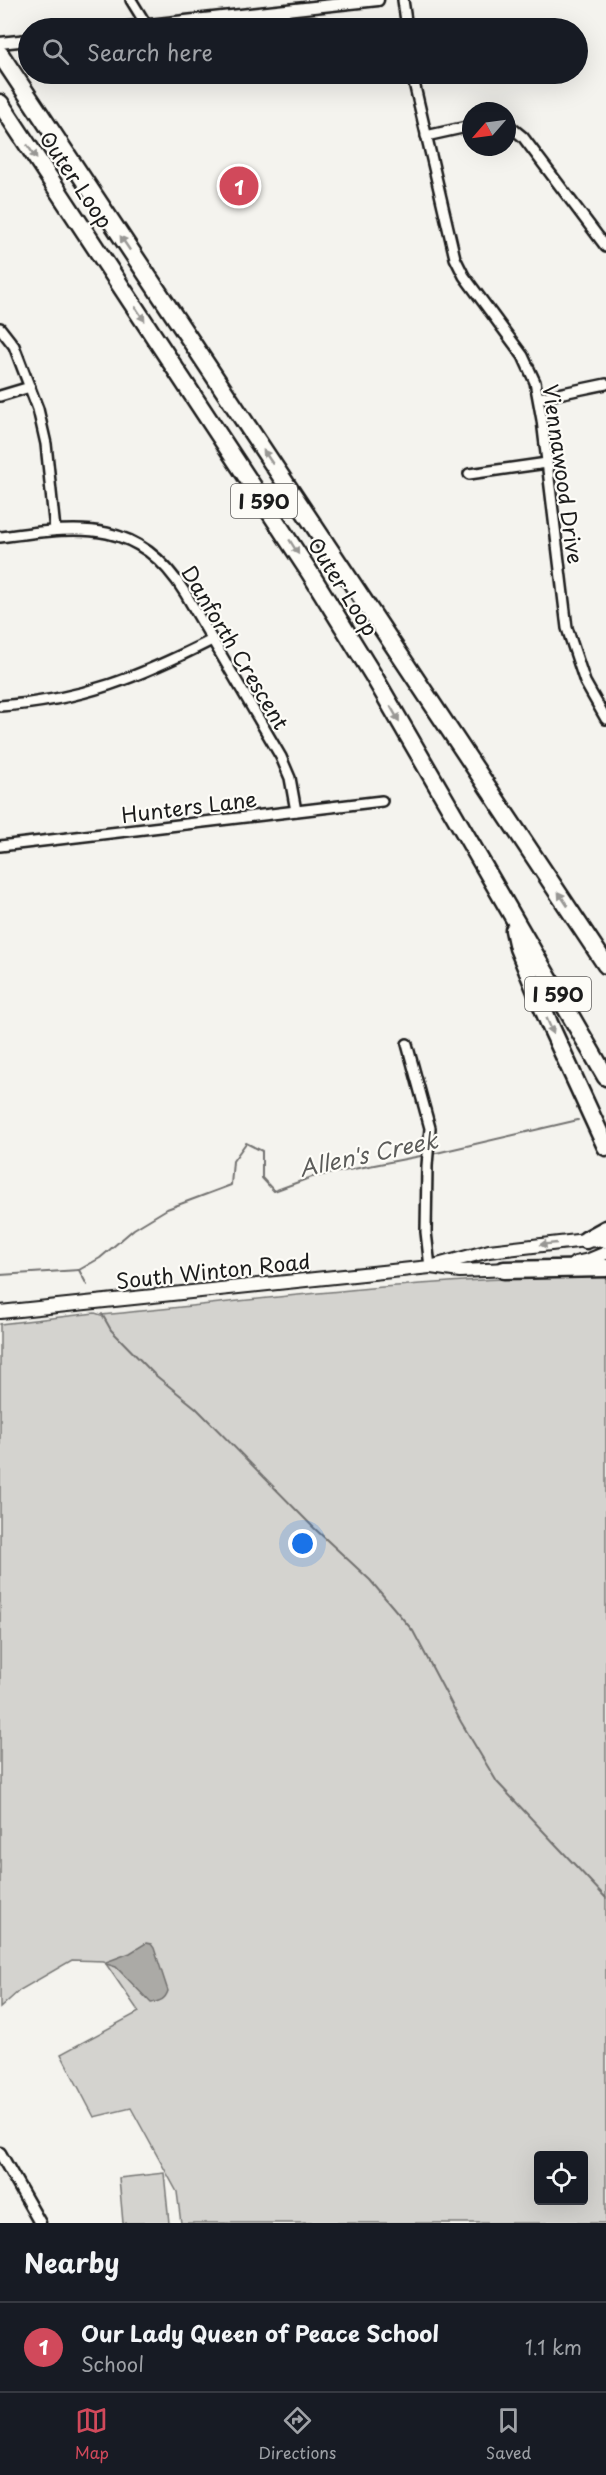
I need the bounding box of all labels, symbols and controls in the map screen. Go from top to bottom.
search box [18,18,588,84]
icon: search [39,35,72,68]
text: Search here [87,35,213,68]
north arrow [462,102,516,156]
street label: Outer Loop [33,124,121,234]
one-way arrow [27,143,38,160]
pin: 1 [220,164,258,208]
one-way arrow [120,234,131,251]
one-way arrow [135,306,146,322]
street label: Viennawood Drive [536,382,592,566]
one-way arrow [263,449,274,466]
road number: I 590 [231,484,297,518]
street label: Outer Loop [301,530,387,642]
one-way arrow [288,539,299,555]
street label: Danforth Crescent [174,559,298,735]
one-way arrow [390,706,400,723]
street label: Hunters Lane [119,782,259,830]
one-way arrow [557,891,568,907]
road number: I 590 [525,977,591,1011]
one-way arrow [546,1017,555,1035]
water label: Allen's Creek [296,1122,442,1184]
one-way arrow [538,1239,557,1249]
street label: South Winton Road [114,1244,312,1296]
your location [288,1529,317,1558]
map controls [534,2151,588,2205]
button: locate [534,2151,588,2205]
text: Nearby [24,2243,119,2282]
text: Our Lady Queen of Peace School [81,2316,439,2349]
text: 1 [39,2332,48,2362]
text: 1.1 km [525,2332,582,2362]
text: School [81,2349,144,2379]
tab: Map [75,2404,109,2464]
tab: Directions [258,2404,336,2464]
tab: Saved [486,2404,531,2464]

